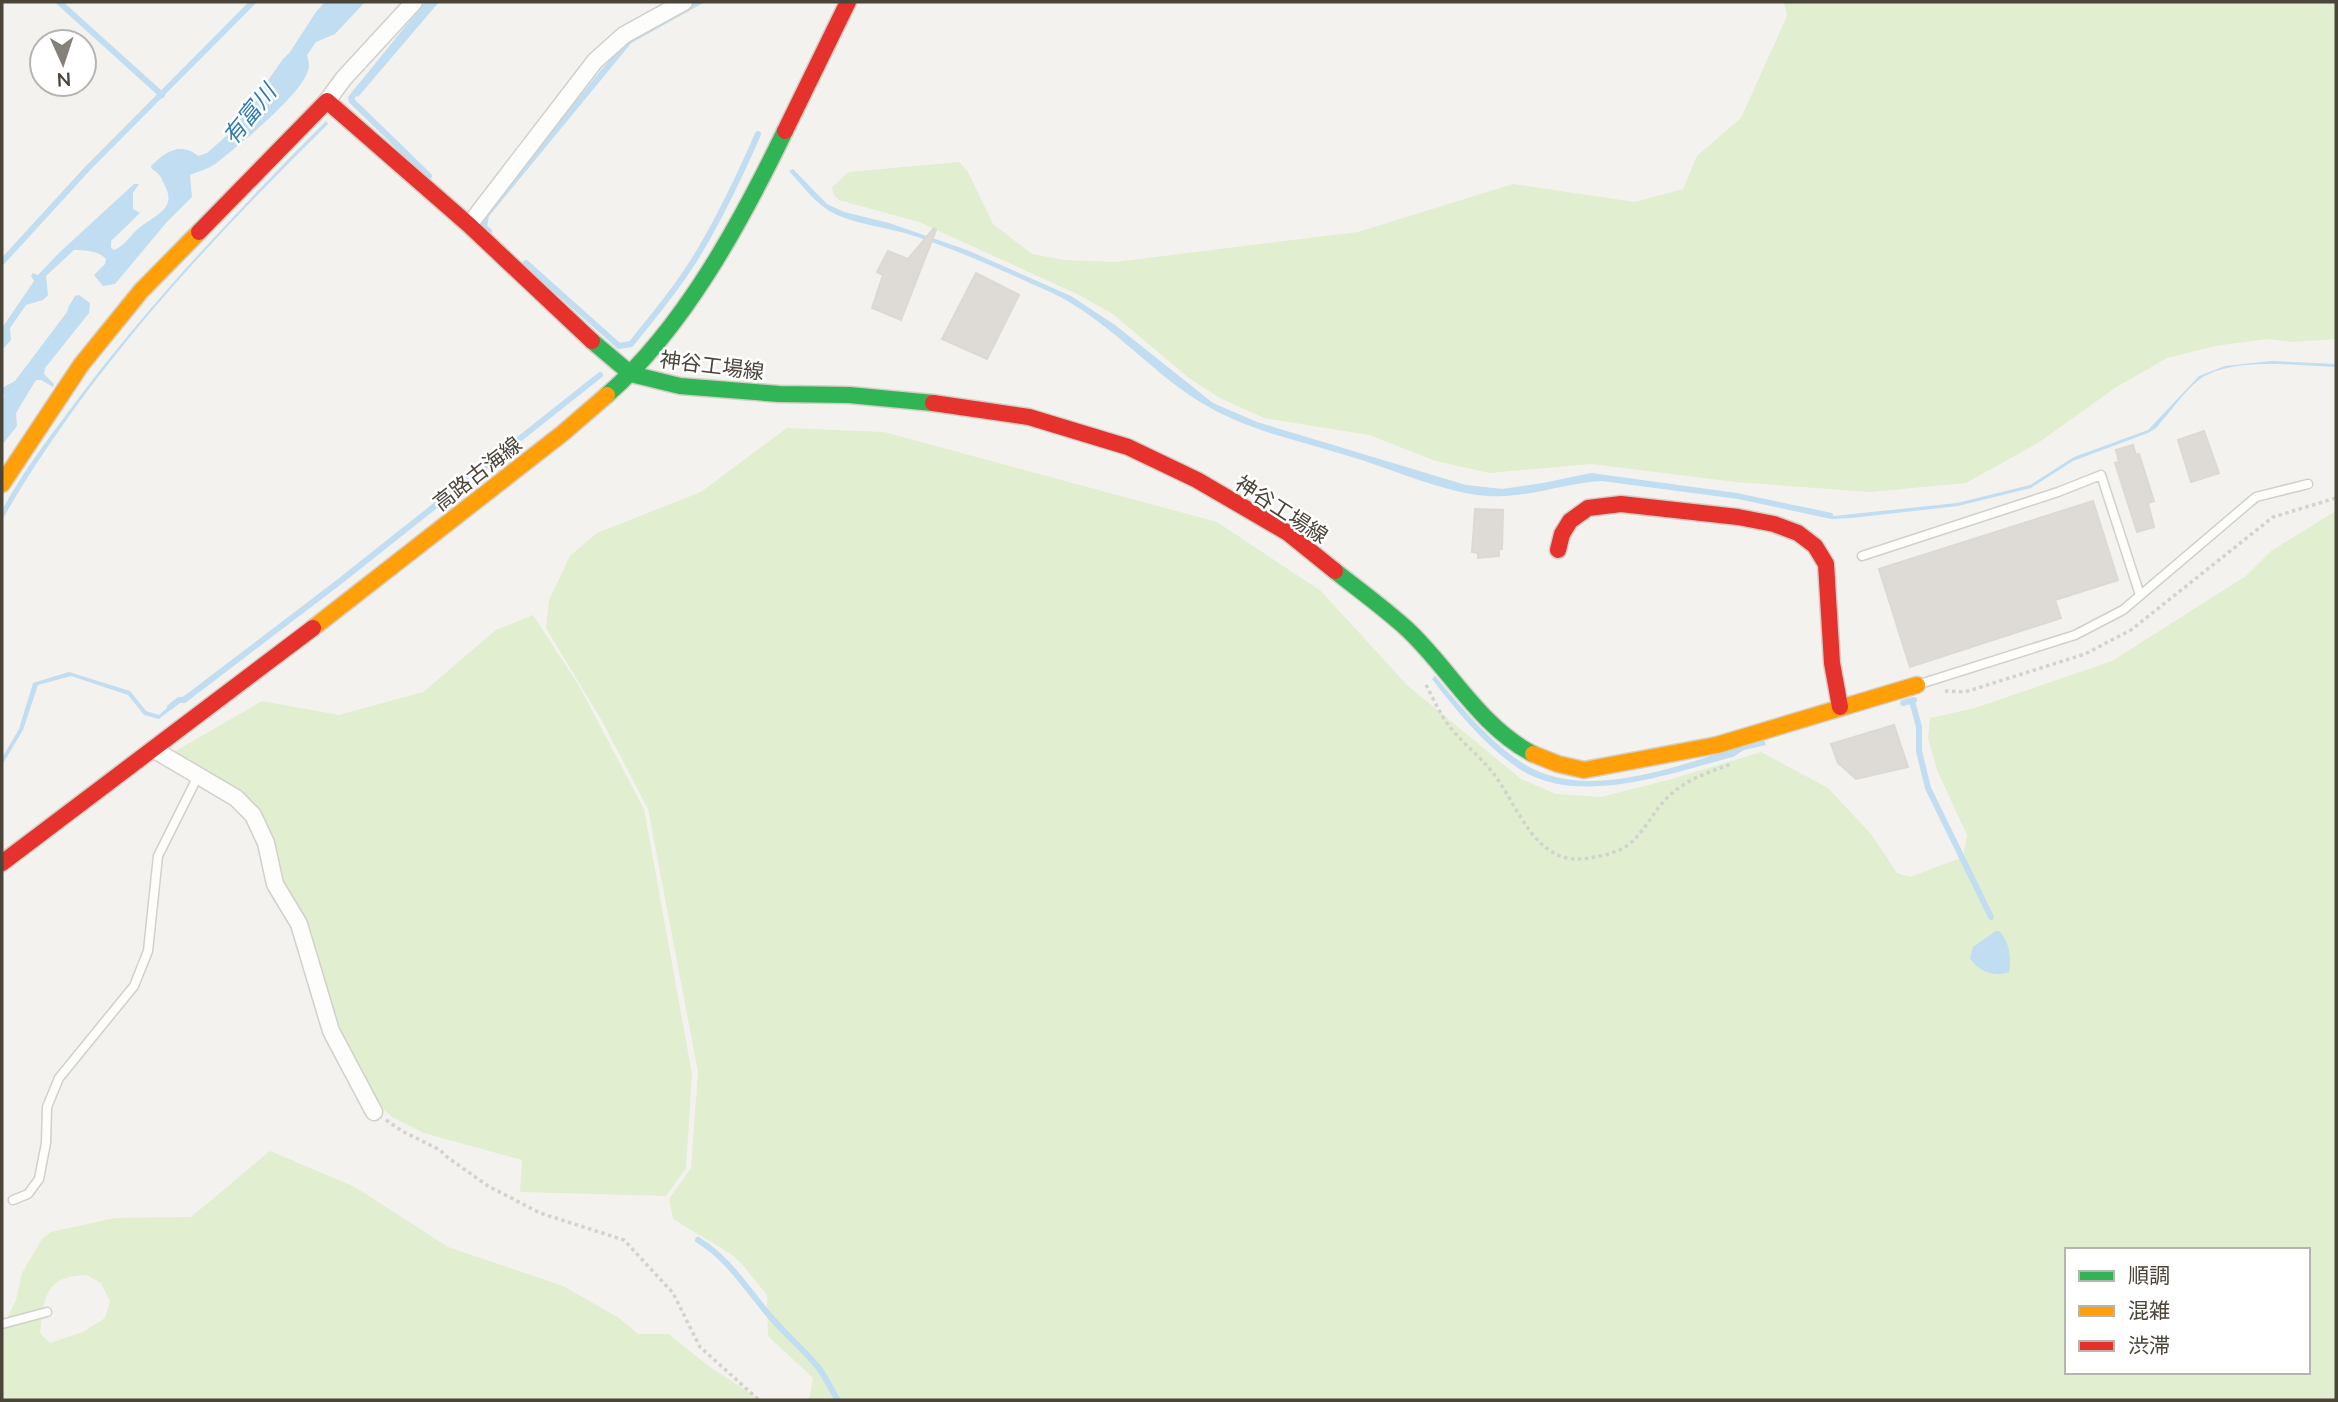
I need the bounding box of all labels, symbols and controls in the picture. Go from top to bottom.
north arrow [28,28,98,98]
text: N [56,68,72,92]
water label: 有富川 [216,76,284,150]
street label: 神谷工場線 [658,346,766,384]
street label: 高路古海線 [428,430,526,516]
street label: 神谷工場線 [1231,470,1333,548]
legend [2065,1248,2310,1374]
text: 順調 [2128,1262,2170,1288]
text: 混雑 [2128,1297,2170,1323]
text: 渋滞 [2128,1332,2170,1358]

